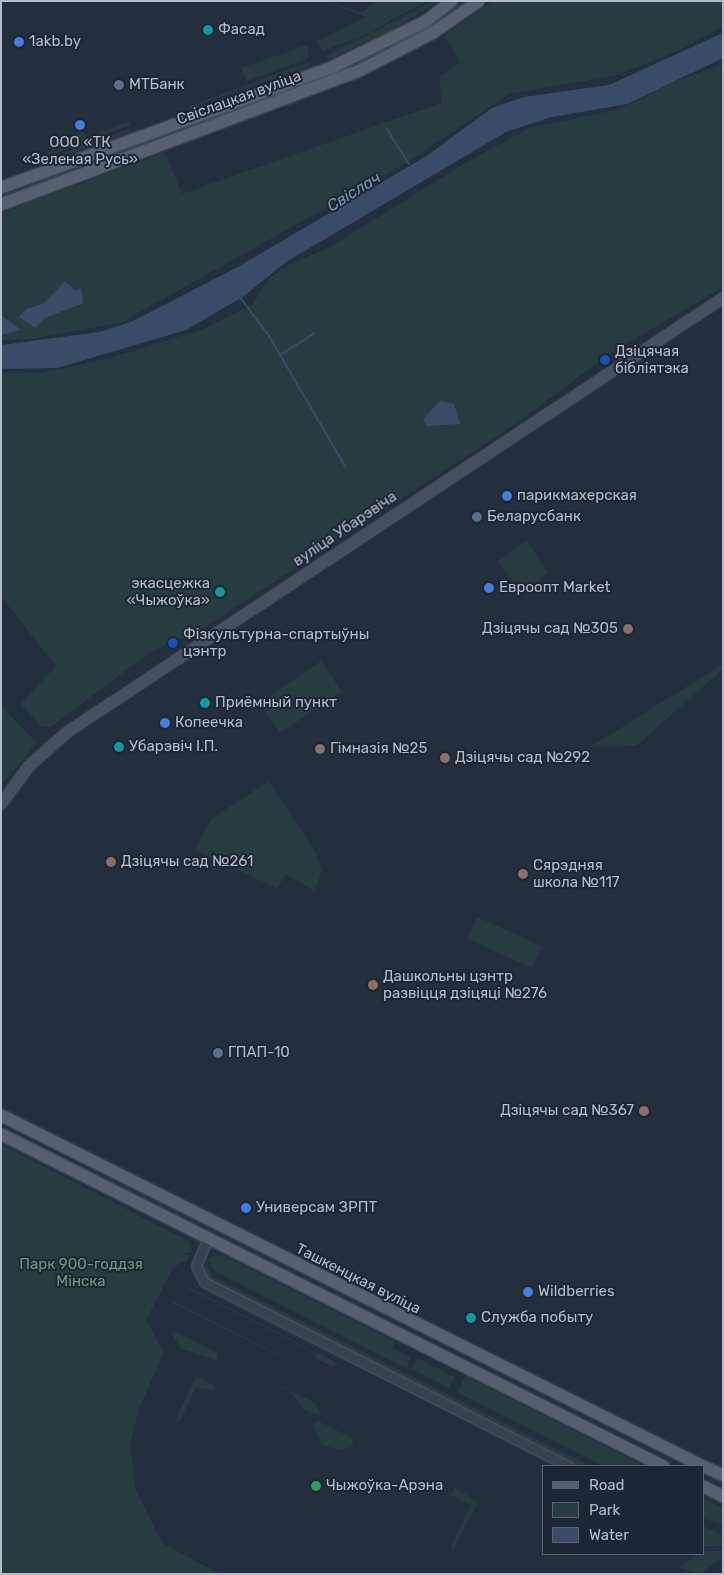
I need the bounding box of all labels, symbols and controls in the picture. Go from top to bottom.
place label: Фасад [218,21,265,39]
marker: Фасад [202,24,214,36]
place label: 1akb.by [29,33,81,51]
marker: 1akb.by [13,36,25,48]
street label: Свіслацкая вуліца [174,67,304,129]
place label: МТБанк [129,76,185,94]
marker: МТБанк [113,79,125,91]
marker: ООО «ТК «Зеленая Русь» [74,119,86,131]
place label: ООО «ТК «Зеленая Русь» [22,133,138,168]
water label: Свіслач [323,168,385,216]
place label: Дзіцячая бібліятэка [615,342,689,377]
marker: Дзіцячая бібліятэка [599,354,611,366]
place label: парикмахерская [517,487,637,505]
street label: вуліца Убарэвіча [290,488,400,570]
marker: парикмахерская [501,490,513,502]
place label: Беларусбанк [487,508,581,526]
marker: Беларусбанк [471,511,483,523]
place label: экасцежка «Чыжоўка» [126,574,210,609]
place label: Евроопт Market [499,579,610,597]
marker: Евроопт Market [483,582,495,594]
marker: экасцежка «Чыжоўка» [214,586,226,598]
place label: Дзіцячы сад №305 [482,620,618,638]
marker: Дзіцячы сад №305 [622,623,634,635]
place label: Фізкультурна-спартыўны цэнтр [183,625,369,660]
marker: Фізкультурна-спартыўны цэнтр [167,637,179,649]
place label: Приёмный пункт [215,694,337,712]
marker: Приёмный пункт [199,697,211,709]
place label: Копеечка [175,714,243,732]
marker: Копеечка [159,717,171,729]
place label: Убарэвіч І.П. [129,738,218,756]
place label: Гімназія №25 [330,740,427,758]
marker: Убарэвіч І.П. [113,741,125,753]
marker: Гімназія №25 [314,743,326,755]
place label: Дзіцячы сад №292 [455,749,590,767]
marker: Дзіцячы сад №292 [439,752,451,764]
place label: Дзіцячы сад №261 [121,853,253,871]
marker: Дзіцячы сад №261 [105,856,117,868]
place label: Сярэдняя школа №117 [533,856,619,891]
marker: Сярэдняя школа №117 [517,868,529,880]
place label: Дашкольны цэнтр развіцця дзіцяці №276 [383,967,547,1002]
marker: Дашкольны цэнтр развіцця дзіцяці №276 [367,979,379,991]
place label: ГПАП-10 [228,1044,290,1062]
marker: ГПАП-10 [212,1047,224,1059]
place label: Дзіцячы сад №367 [500,1102,634,1120]
marker: Дзіцячы сад №367 [638,1105,650,1117]
place label: Универсам ЗРПТ [256,1199,377,1217]
marker: Универсам ЗРПТ [240,1202,252,1214]
street label: Ташкенцкая вуліца [293,1240,423,1318]
park label: Парк 900-годдзя Мінска [19,1255,143,1290]
place label: Wildberries [538,1283,615,1301]
marker: Wildberries [522,1286,534,1298]
place label: Служба побыту [481,1309,593,1327]
marker: Служба побыту [465,1312,477,1324]
legend [542,1465,704,1555]
text: Road [589,1476,625,1494]
place label: Чыжоўка-Арэна [326,1477,443,1495]
marker: Чыжоўка-Арэна [310,1480,322,1492]
text: Park [589,1501,620,1519]
text: Water [589,1526,629,1544]

